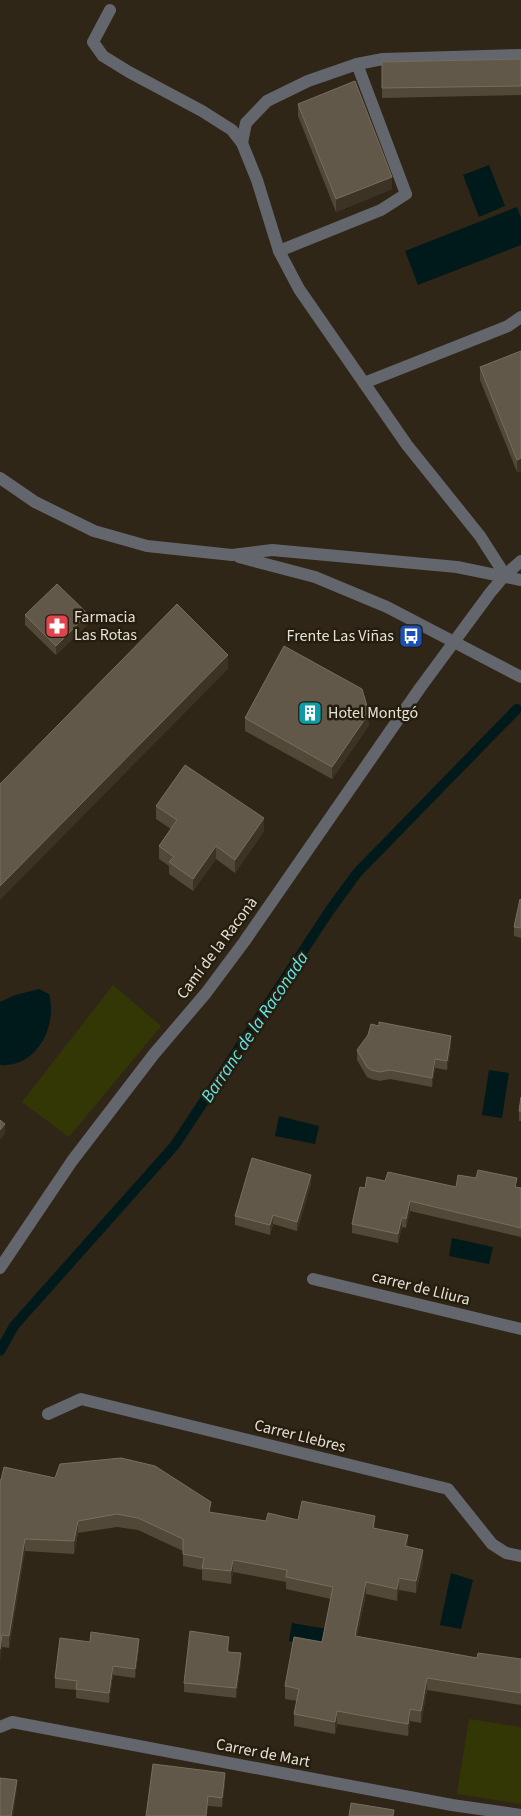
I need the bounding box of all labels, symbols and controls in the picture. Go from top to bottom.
place label: Farmacia Las Rotas [74,606,137,646]
pharmacy icon: Farmacia Las Rotas [44,613,70,639]
bus stop icon: Frente Las Viñas [398,623,424,649]
place label: Frente Las Viñas [287,625,394,647]
building icon: Hotel Montgó [297,700,323,726]
place label: Hotel Montgó [328,702,418,724]
street label: Camí de la Raconà [171,892,263,1004]
water label: Barranc de la Raconada [195,946,315,1107]
street label: carrer de Lliura [370,1265,472,1311]
street label: Carrer Llebres [252,1414,348,1458]
street label: Carrer de Mart [214,1733,313,1773]

